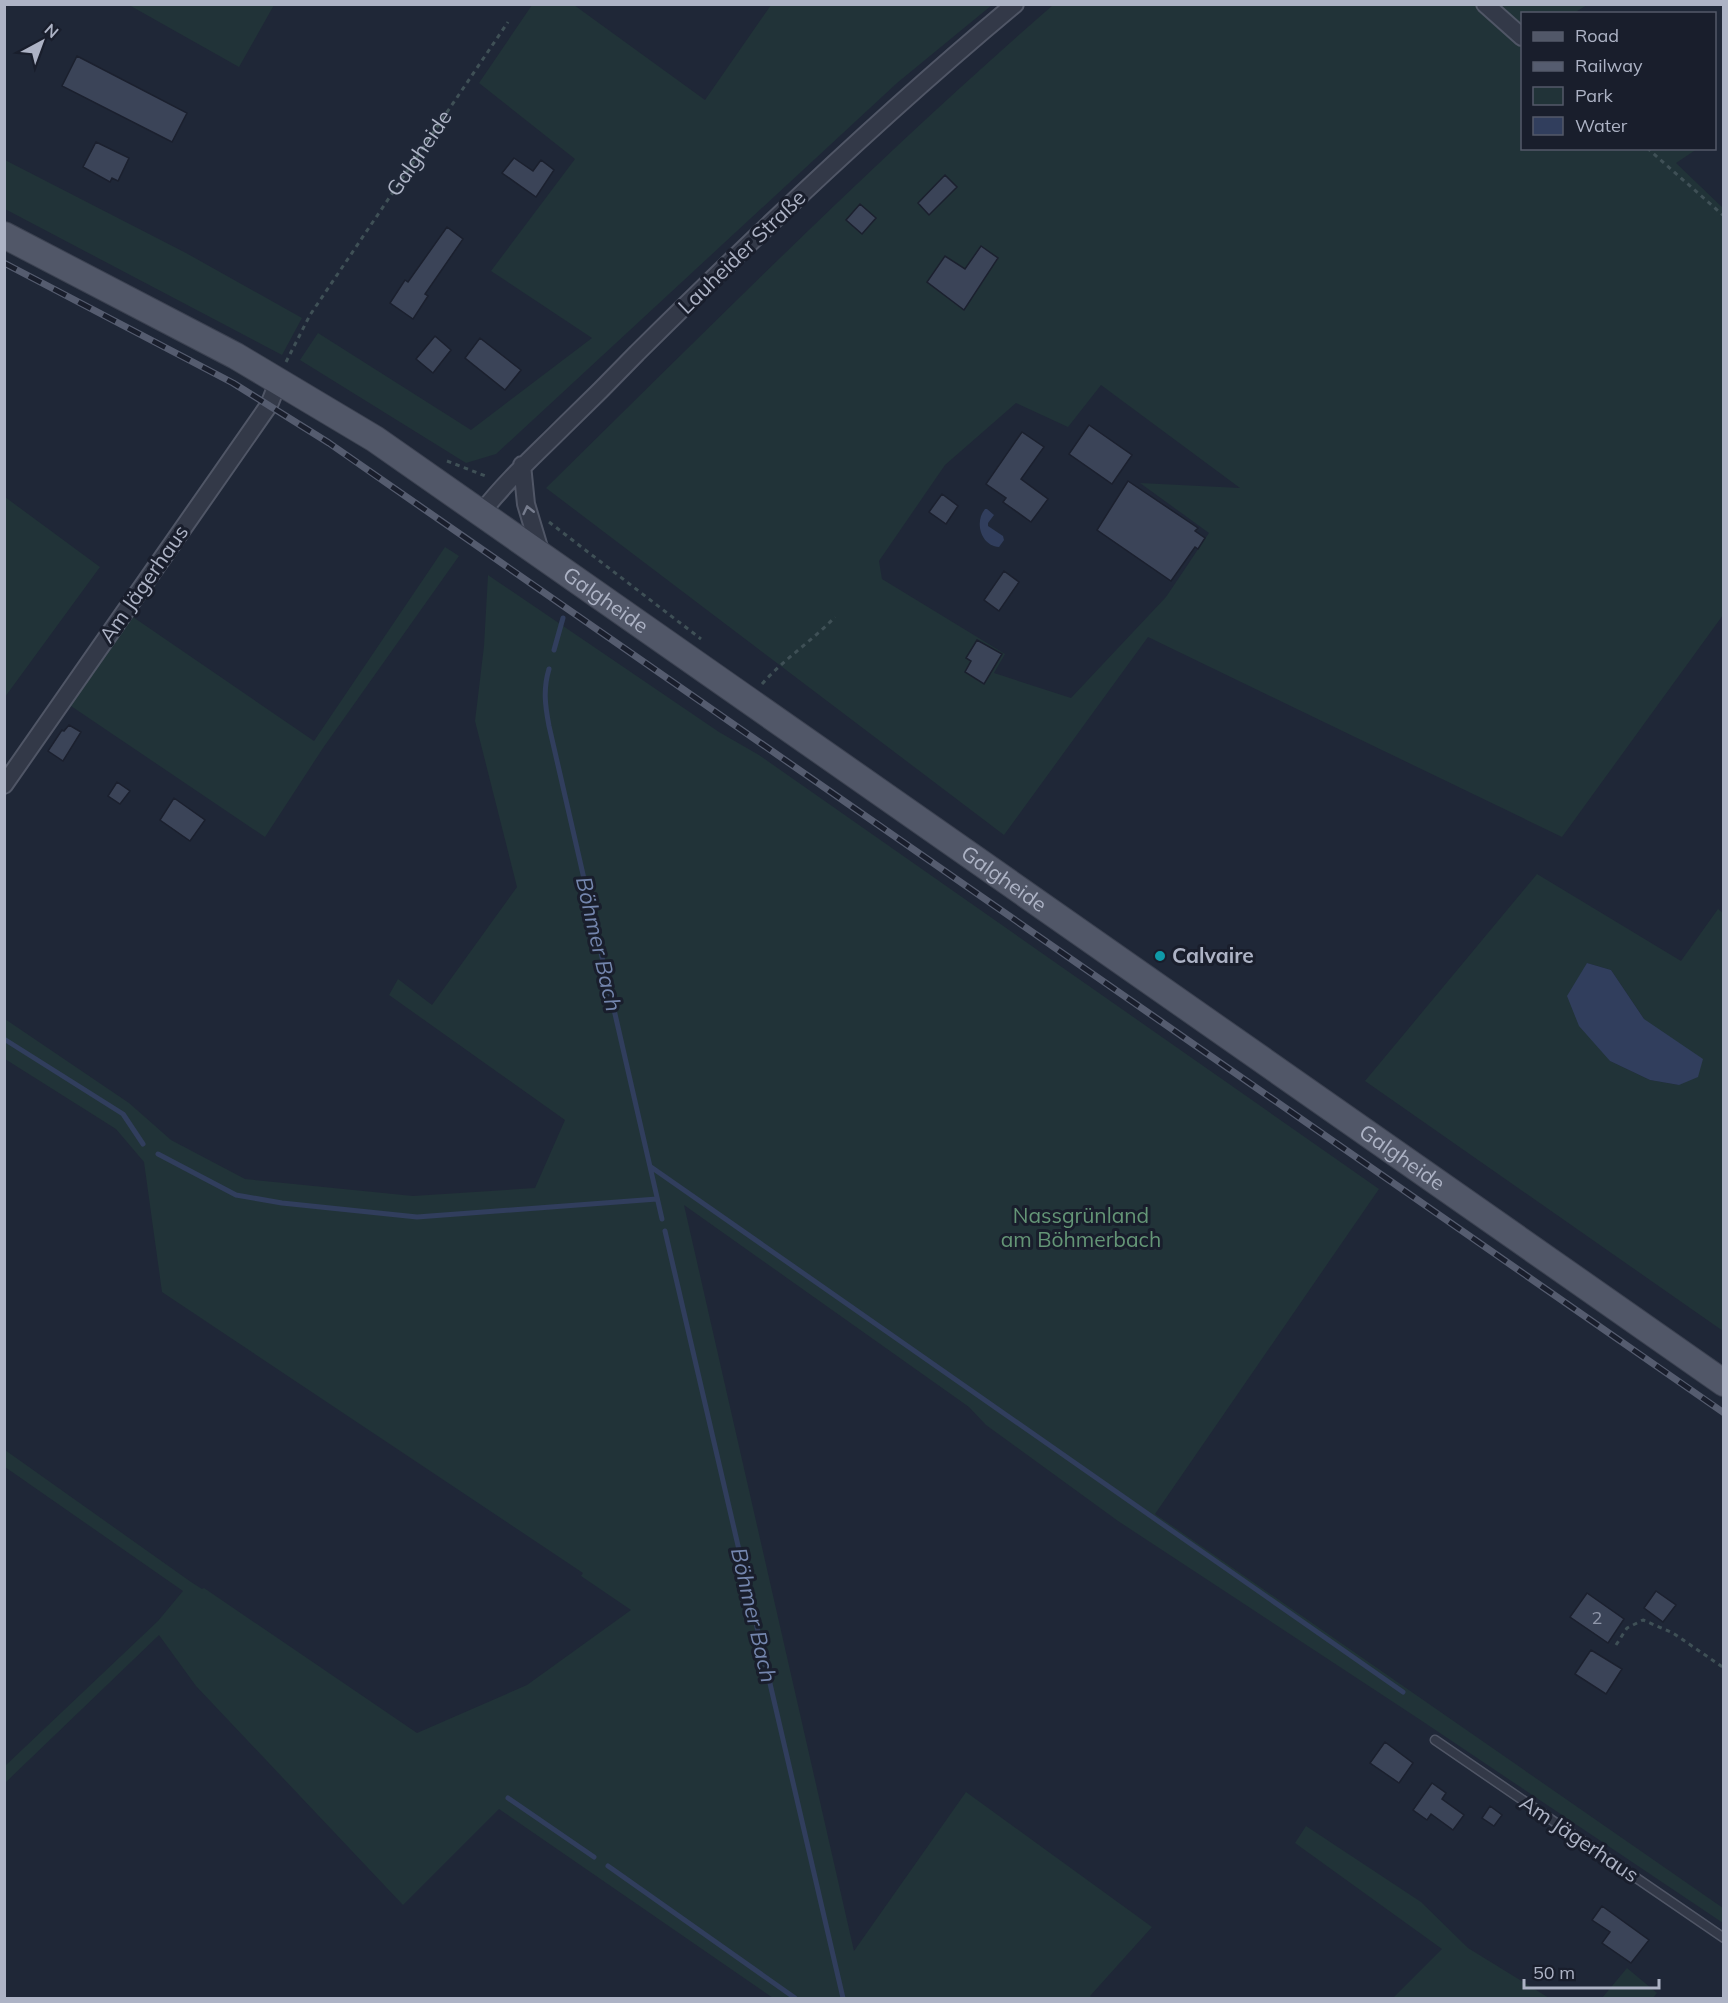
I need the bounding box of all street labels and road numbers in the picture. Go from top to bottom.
street label: Galgheide [380,105,457,201]
street label: Lauheider Straße [672,184,811,319]
street label: Am Jägerhaus [93,519,193,647]
street label: Galgheide [558,561,654,638]
street label: Galgheide [957,839,1052,917]
street label: Galgheide [1355,1118,1450,1196]
street label: Am Jägerhaus [1515,1789,1644,1888]

